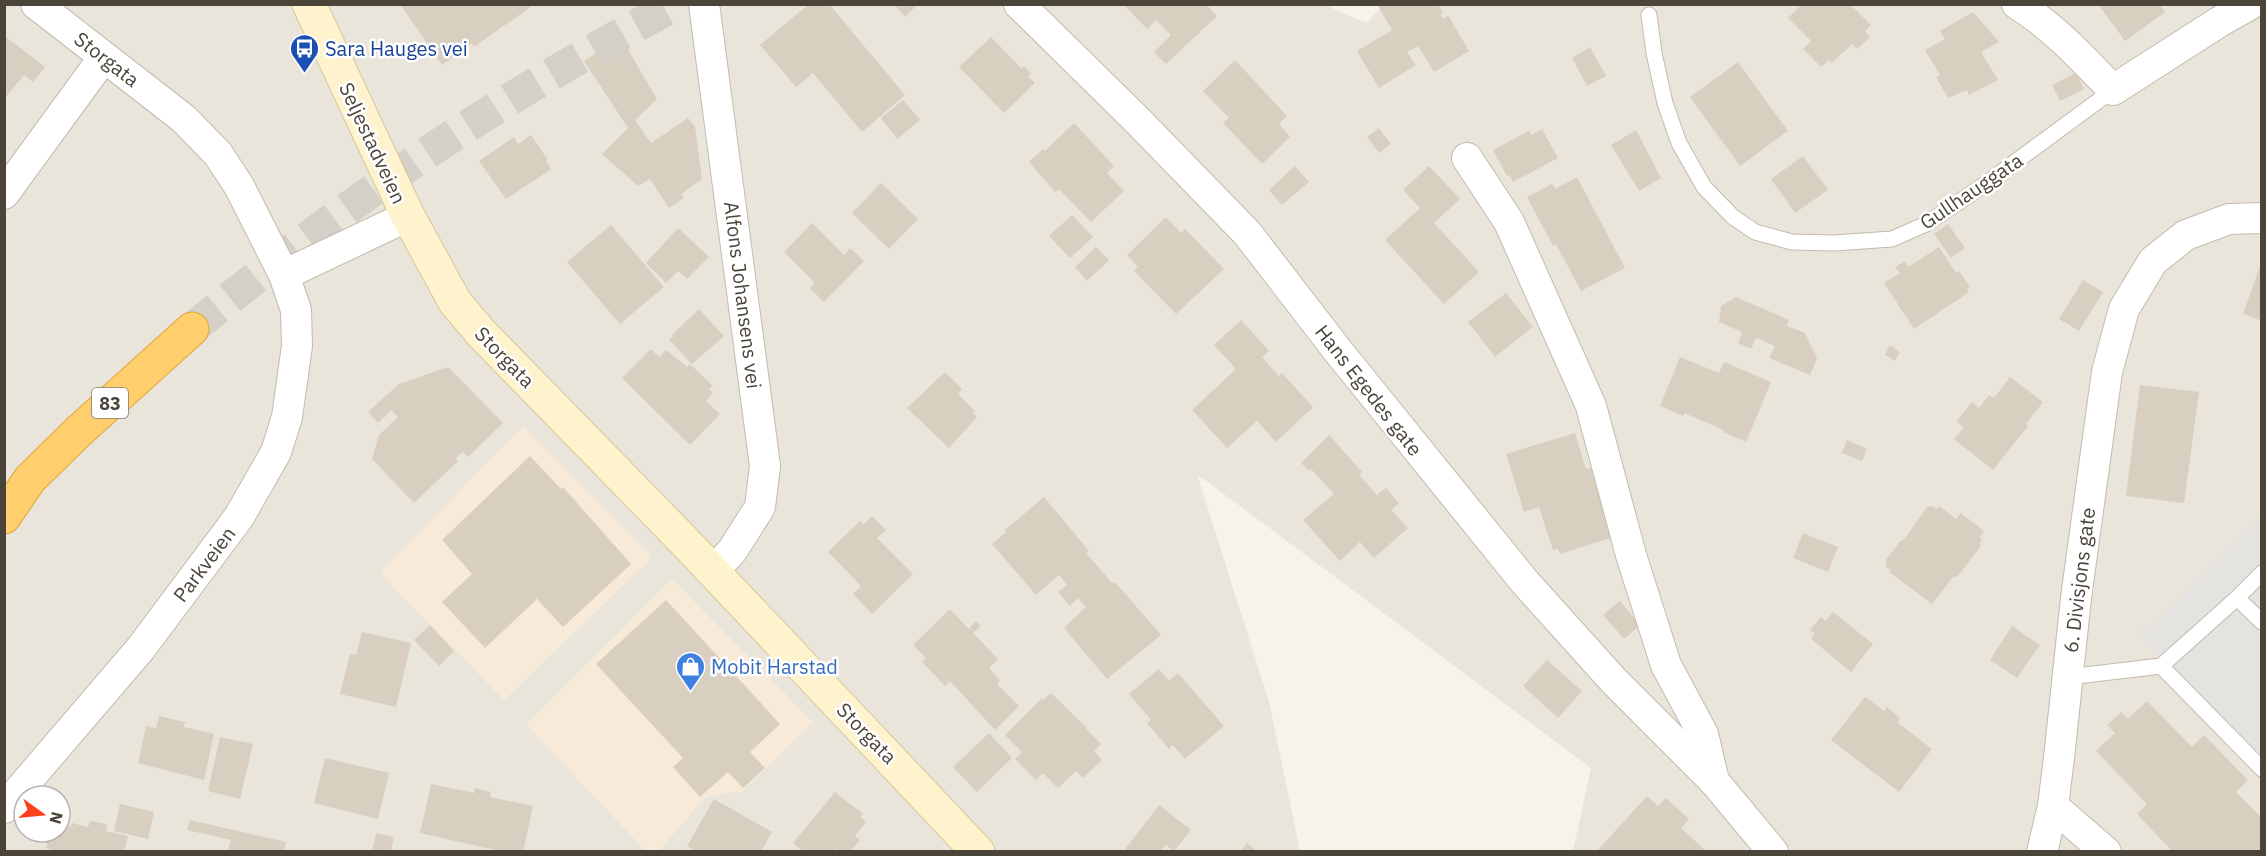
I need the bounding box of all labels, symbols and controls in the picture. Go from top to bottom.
street label: Storgata [69,25,145,93]
bus stop icon: Sara Hauges vei [288,32,320,74]
place label: Sara Hauges vei [325,35,468,62]
street label: Seljestadveien [333,78,413,208]
street label: Gullhauggata [1914,146,2028,235]
street label: Alfons Johansens vei [718,200,768,390]
street label: Hans Egedes gate [1309,319,1429,461]
street label: Storgata [469,320,541,394]
road number: 83 [92,388,128,418]
street label: 6. Divisjons gate [2057,506,2101,654]
street label: Parkveien [167,521,241,607]
shop icon: Mobit Harstad [674,650,706,692]
place label: Mobit Harstad [711,653,838,680]
street label: Storgata [831,696,903,770]
north arrow [12,784,72,844]
text: N [45,810,68,826]

